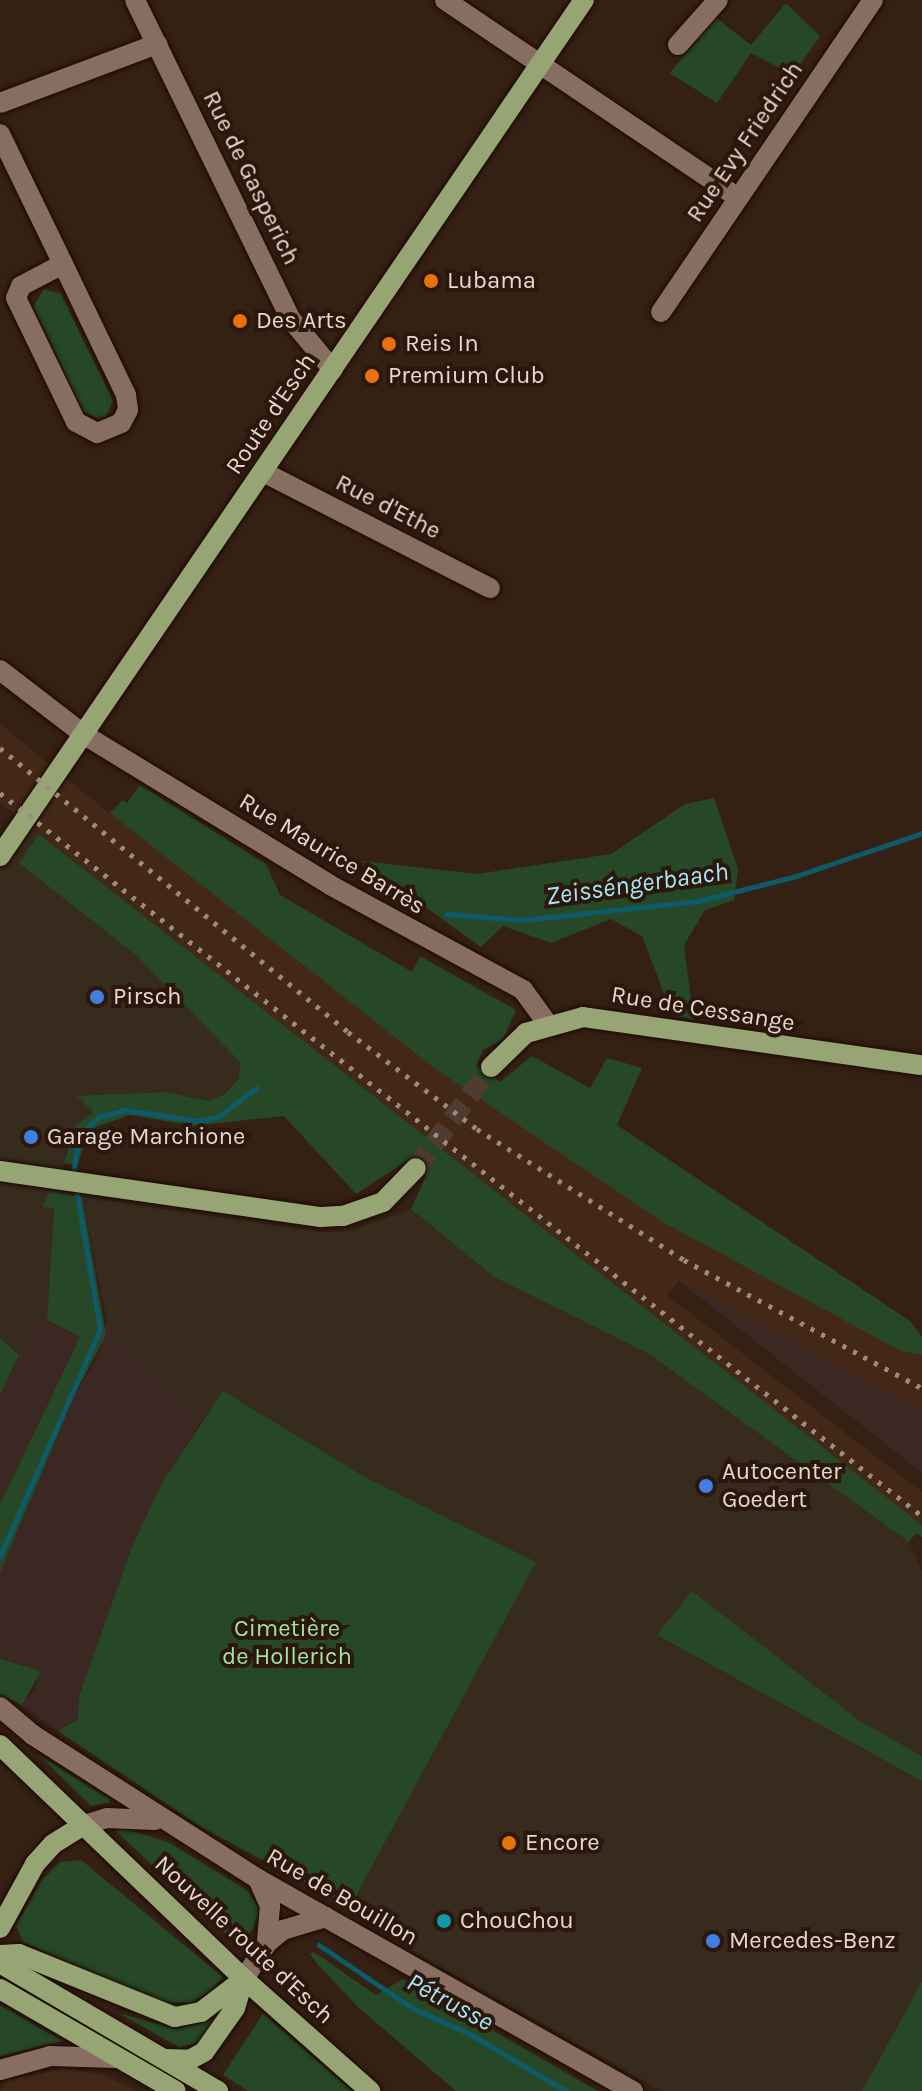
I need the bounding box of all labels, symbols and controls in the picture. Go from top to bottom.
street label: Rue Evy Friedrich [681,56,809,228]
street label: Rue de Gasperich [196,86,306,270]
place label: Lubama [447,267,536,295]
marker: Lubama [422,272,440,290]
place label: Des Arts [256,307,347,335]
marker: Des Arts [231,312,249,330]
place label: Reis In [405,330,479,358]
marker: Reis In [380,335,398,353]
street label: Route d'Esch [220,348,322,480]
place label: Premium Club [388,362,545,390]
marker: Premium Club [363,367,381,385]
street label: Rue d'Ethe [331,468,445,546]
street label: Rue Maurice Barrès [234,787,430,921]
water label: Zeisséngerbaach [544,856,730,912]
street label: Rue de Cessange [609,980,797,1038]
place label: Pirsch [113,983,182,1011]
marker: Pirsch [88,988,106,1006]
place label: Garage Marchione [47,1123,245,1151]
marker: Garage Marchione [22,1128,40,1146]
place label: Autocenter Goedert [722,1458,842,1514]
marker: Autocenter Goedert [697,1477,715,1495]
park label: Cimetière de Hollerich [222,1615,352,1671]
place label: Encore [525,1829,599,1857]
marker: Encore [500,1834,518,1852]
street label: Rue de Bouillon [261,1842,423,1952]
street label: Nouvelle route d'Esch [149,1850,339,2030]
place label: ChouChou [460,1907,574,1935]
marker: ChouChou [435,1912,453,1930]
place label: Mercedes-Benz [729,1927,896,1955]
marker: Mercedes-Benz [704,1932,722,1950]
water label: Pétrusse [401,1966,499,2038]

